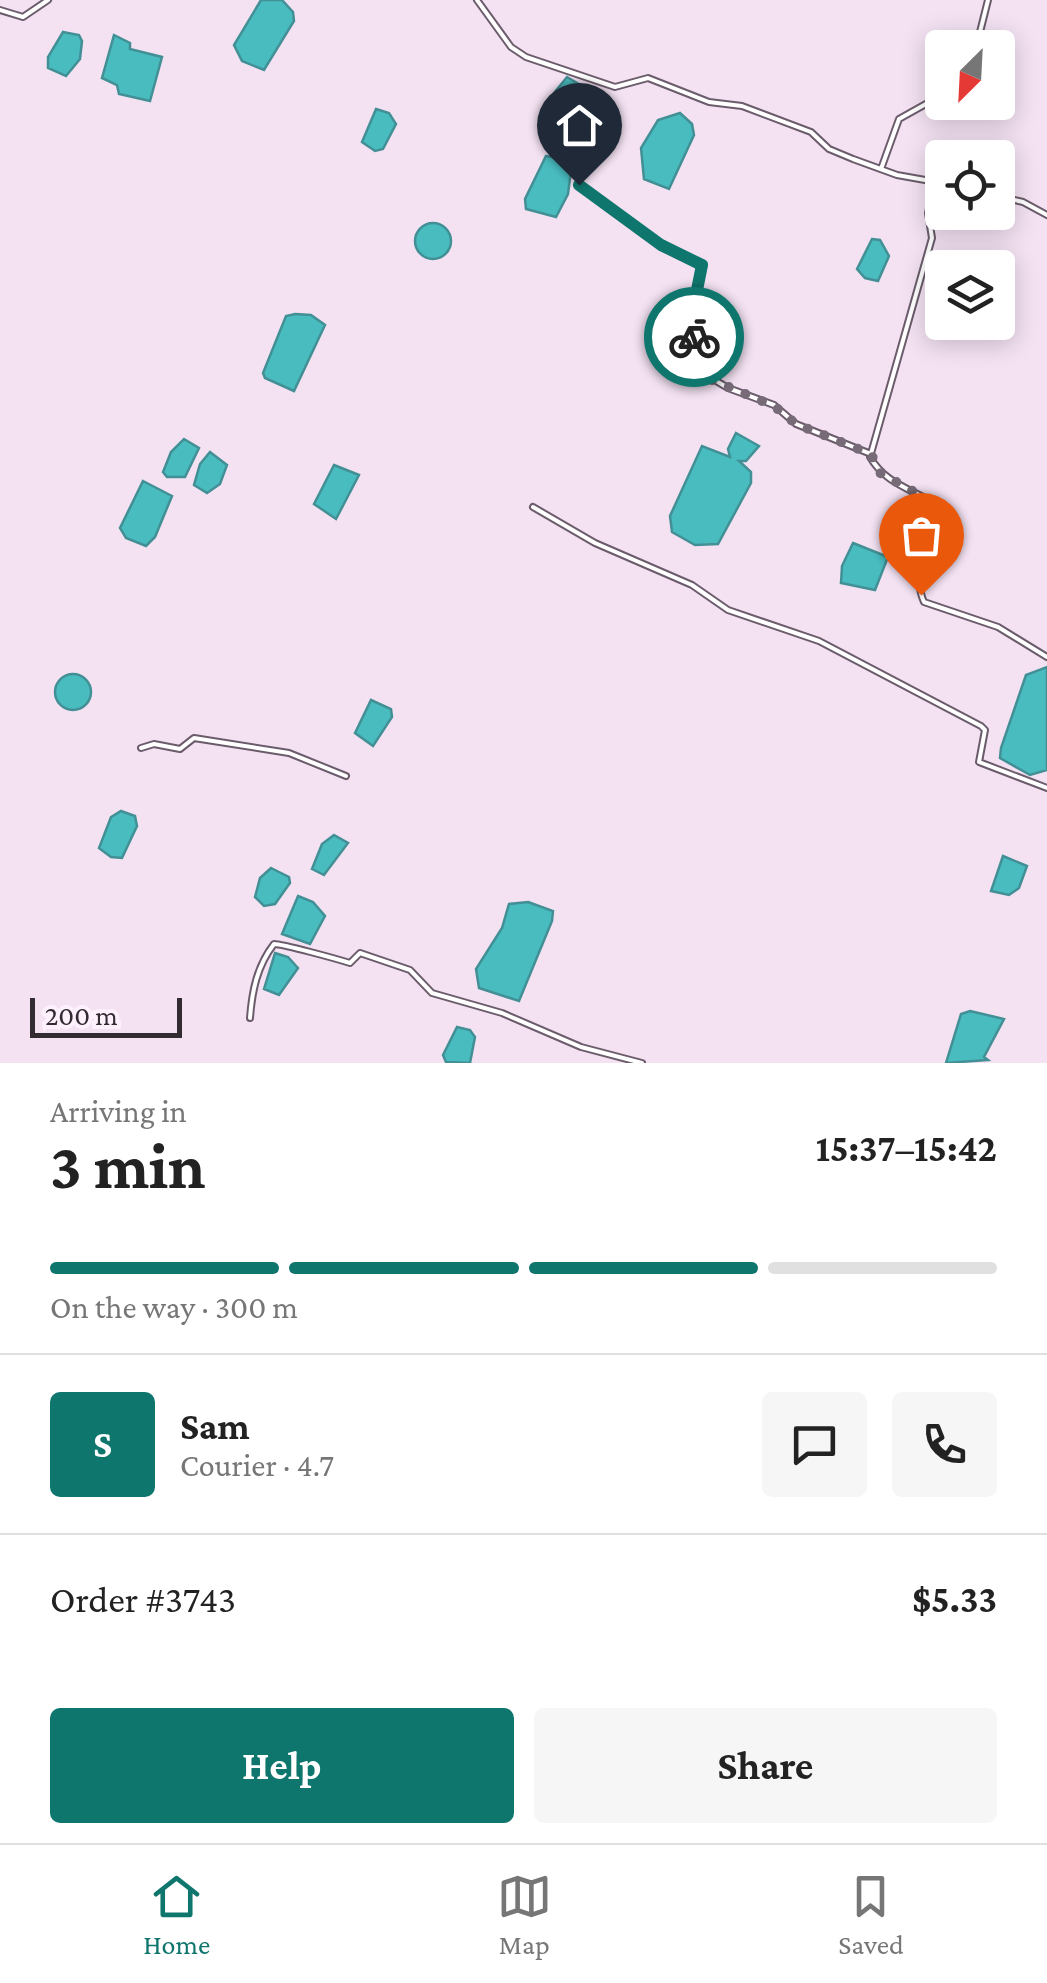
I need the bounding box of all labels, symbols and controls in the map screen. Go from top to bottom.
north arrow [925,30,1015,120]
map controls [925,30,1015,340]
pin [537,83,622,186]
icon: home [552,98,607,153]
button: locate [925,140,1015,230]
button: layers [925,250,1015,340]
courier [644,287,744,387]
icon: bike [667,310,722,365]
pin [879,493,964,596]
icon: bag [894,508,949,563]
scale bar [30,993,182,1038]
text: 200 m [45,1000,118,1031]
text: Arriving in [50,1093,187,1129]
text: 15:37–15:42 [816,1127,997,1169]
text: 3 min [50,1130,205,1202]
text: On the way · 300 m [50,1289,298,1325]
button: chat [762,1392,867,1497]
button: phone [892,1392,997,1497]
text: Sam [180,1405,250,1447]
text: S [93,1423,112,1465]
text: Courier · 4.7 [180,1447,334,1483]
text: Order #3743 [50,1578,236,1620]
text: $5.33 [912,1578,997,1620]
button: Help [50,1708,514,1823]
button: Share [534,1708,997,1823]
tab: Home [143,1869,210,1960]
tab: Map [497,1869,552,1960]
tab: Saved [838,1869,904,1960]

